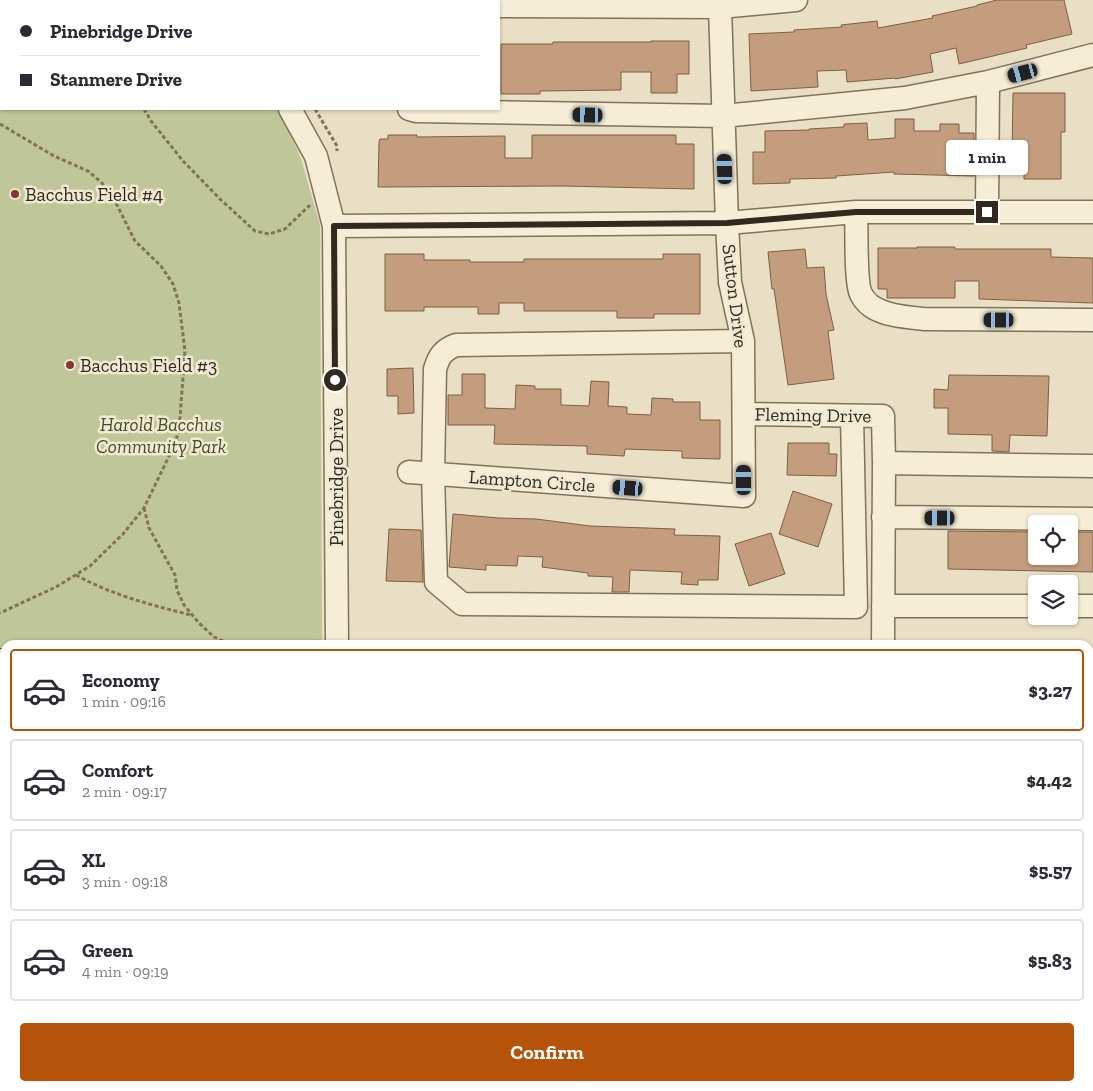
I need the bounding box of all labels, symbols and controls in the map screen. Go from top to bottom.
text: Pinebridge Drive [50,20,192,43]
car [1006,62,1039,84]
text: Stanmere Drive [50,68,182,91]
car [572,107,603,123]
callout: 1 min [946,140,1028,174]
text: 1 min [968,148,1006,167]
car [716,154,733,184]
place label: Bacchus Field #4 [25,183,163,206]
marker: Bacchus Field #4 [9,188,21,200]
route end [976,201,998,223]
street label: Sutton Drive [717,243,753,349]
car [984,313,1014,328]
place label: Bacchus Field #3 [80,354,217,377]
marker: Bacchus Field #3 [64,359,76,371]
route start [324,369,346,391]
street label: Fleming Drive [754,402,872,428]
street label: Pinebridge Drive [325,408,348,546]
park label: Harold Bacchus Community Park [96,413,226,458]
street label: Lampton Circle [468,465,596,497]
car [736,465,751,495]
car [612,479,643,497]
car [925,511,955,526]
map controls [1028,515,1078,625]
button: locate [1028,515,1078,565]
button: layers [1028,575,1078,625]
icon: car [22,668,67,713]
text: Economy [82,669,160,692]
text: $3.27 [1029,679,1072,702]
text: 1 min · 09:16 [82,692,166,711]
icon: car [22,758,67,803]
text: Comfort [82,759,153,782]
text: $4.42 [1026,769,1072,792]
text: 2 min · 09:17 [82,782,167,801]
icon: car [22,848,67,893]
text: XL [82,849,105,872]
text: $5.57 [1029,859,1072,882]
text: 3 min · 09:18 [82,872,168,891]
icon: car [22,938,67,983]
text: Green [82,939,133,962]
text: $5.83 [1028,949,1072,972]
text: 4 min · 09:19 [82,962,168,981]
button: Confirm [20,1023,1074,1081]

